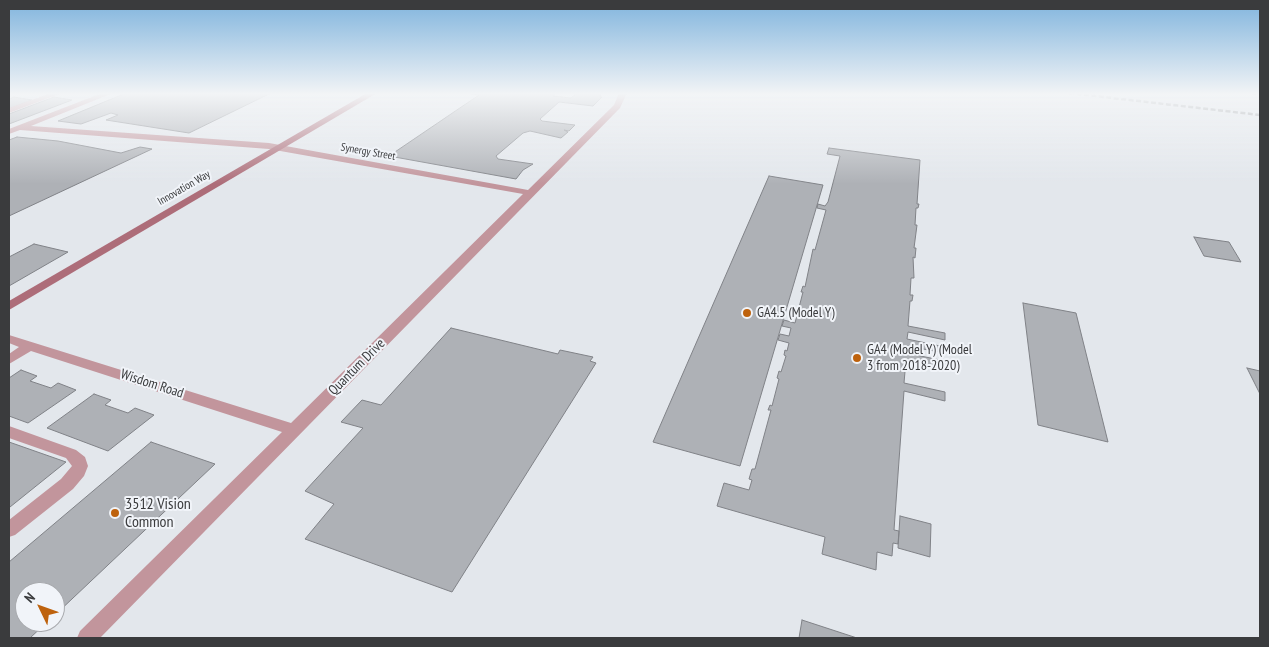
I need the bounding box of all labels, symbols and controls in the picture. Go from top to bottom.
street label: Synergy Street [340,141,396,163]
street label: Innovation Way [155,168,213,208]
place label: GA4.5 (Model Y) [757,305,835,321]
marker: GA4.5 (Model Y) [741,307,753,319]
street label: Quantum Drive [325,335,389,399]
place label: GA4 (Model Y) (Model 3 from 2018-2020) [867,342,972,374]
marker: GA4 (Model Y) (Model 3 from 2018-2020) [851,352,863,364]
street label: Wisdom Road [118,366,186,402]
place label: 3512 Vision Common [125,494,191,532]
marker: 3512 Vision Common [109,507,121,519]
north arrow [15,582,65,632]
text: N [20,589,39,606]

